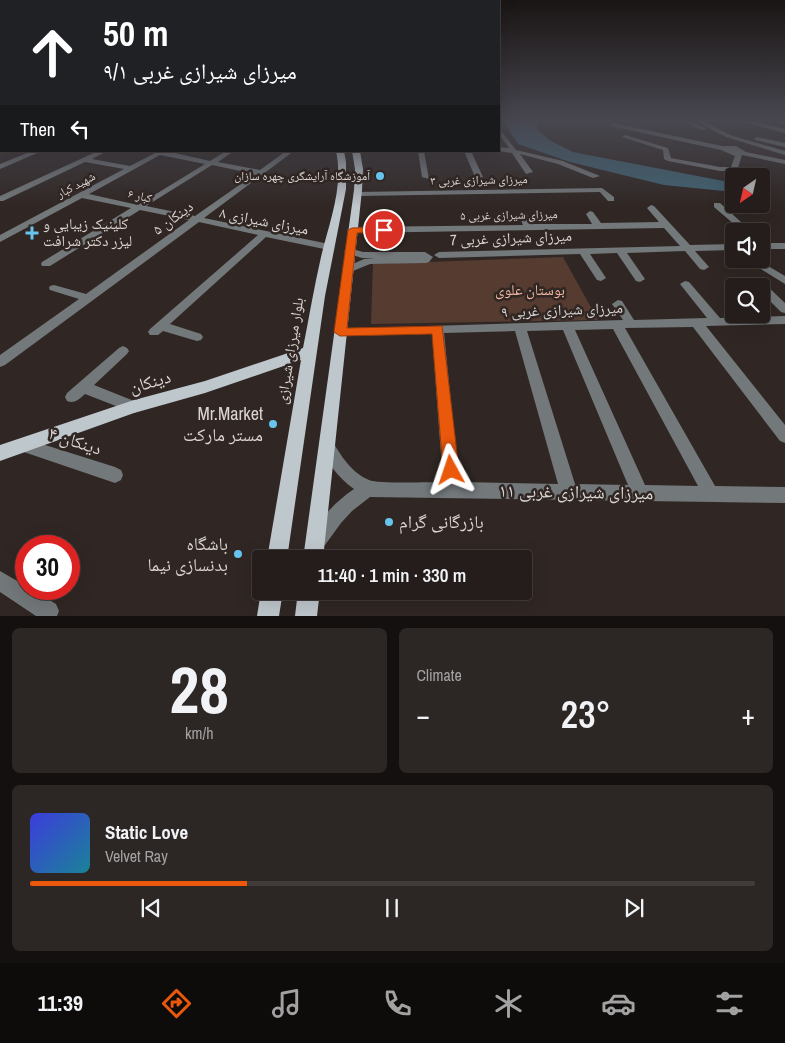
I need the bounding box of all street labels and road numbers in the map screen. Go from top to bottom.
street label: شهید کبار [53,168,98,202]
street label: ۳ میرزای شیرازی غربی [430,171,528,189]
street label: ۶ کبار [126,185,154,207]
street label: ۵ دینکان [148,196,197,239]
street label: ۸ میرزای شیرازی [218,202,311,239]
street label: ۵ میرزای شیرازی غربی [460,206,558,224]
street label: میرزای شیرازی غربی 7 [450,225,572,250]
street label: بلوار میرزای شیرازی [271,296,308,406]
street label: میرزای شیرازی غربی ۹ [501,297,623,322]
street label: دینکان [126,364,174,399]
street label: دینکان ۴ [45,420,105,461]
street label: میرزای شیرازی غربی ۱۱ [499,478,653,505]

